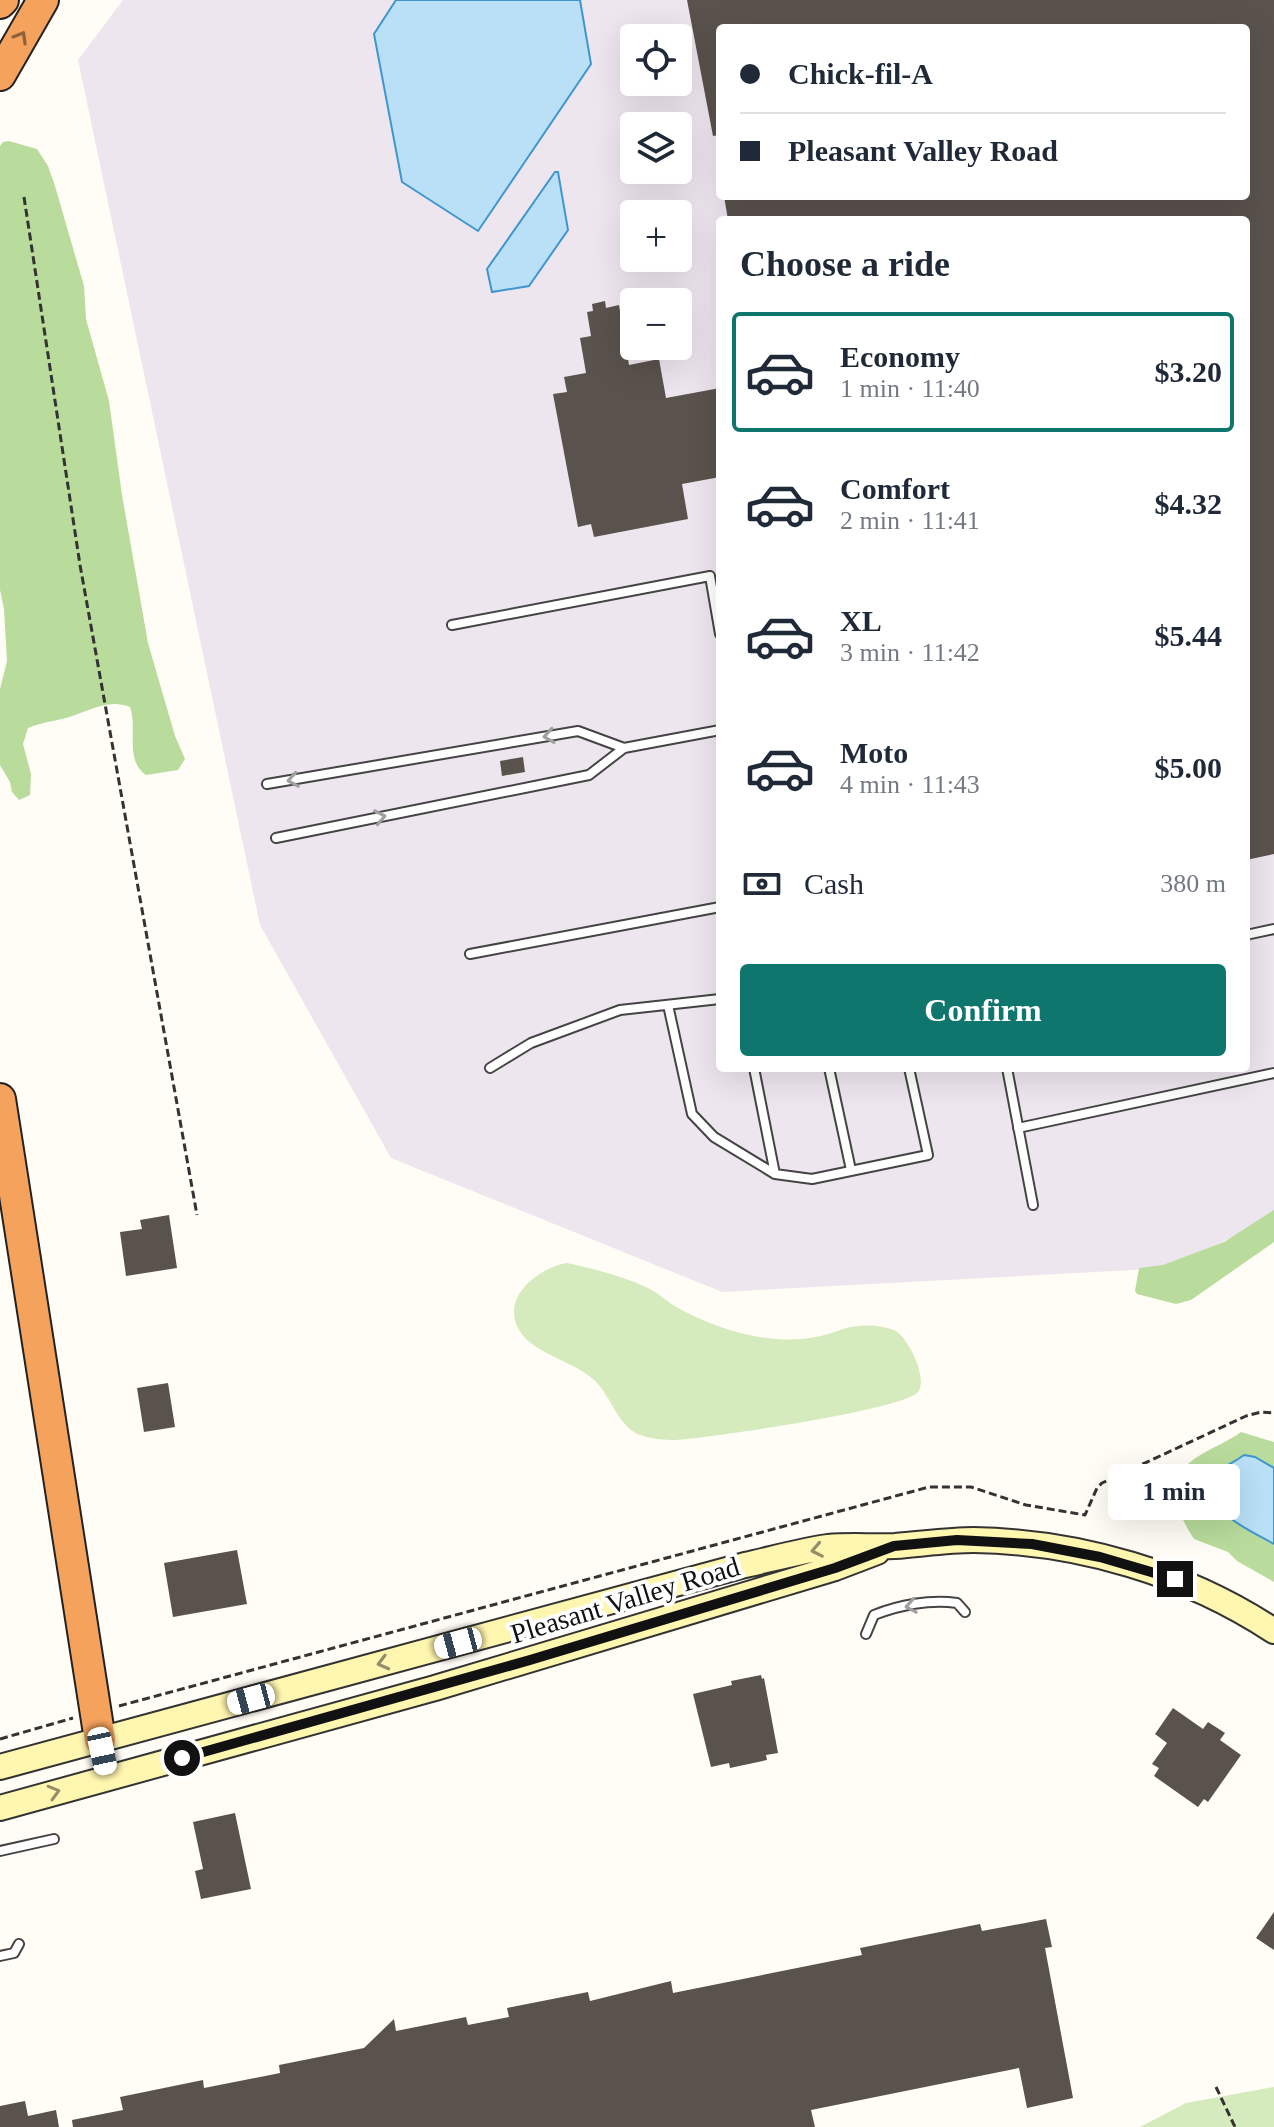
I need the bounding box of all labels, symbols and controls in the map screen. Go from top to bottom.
map controls [620,24,692,360]
button: locate [620,24,692,96]
one-way arrow [11,31,27,46]
text: Chick-fil-A [788,57,933,90]
button: layers [620,112,692,184]
text: Pleasant Valley Road [788,134,1058,167]
button: + [620,200,692,272]
text: Choose a ride [740,244,950,284]
button: − [620,288,692,360]
icon: car [744,336,816,408]
text: Economy [840,340,960,373]
text: $3.20 [1155,355,1222,388]
text: 1 min · 11:40 [840,374,980,403]
icon: car [744,468,816,540]
text: Comfort [840,472,950,505]
text: $4.32 [1155,487,1222,520]
text: 2 min · 11:41 [840,506,980,535]
icon: car [744,600,816,672]
text: XL [840,604,882,637]
text: $5.44 [1155,619,1222,652]
text: 3 min · 11:42 [840,638,980,667]
one-way arrow [542,726,556,743]
icon: car [744,732,816,804]
text: Moto [840,736,908,769]
text: $5.00 [1155,751,1222,784]
one-way arrow [286,770,300,787]
text: 4 min · 11:43 [840,770,980,799]
one-way arrow [373,809,386,826]
icon: cash [740,862,784,906]
text: Cash [804,867,864,900]
text: 380 m [1160,869,1226,898]
button: Confirm [740,964,1226,1056]
callout: 1 min [1109,1463,1241,1519]
text: 1 min [1143,1477,1205,1506]
one-way arrow [810,1541,824,1558]
street label: Pleasant Valley Road [507,1550,743,1650]
route end [1157,1561,1193,1597]
one-way arrow [904,1596,918,1613]
car [432,1625,484,1661]
one-way arrow [376,1654,390,1671]
car [225,1681,277,1717]
car [85,1725,119,1777]
route start [164,1740,200,1776]
one-way arrow [46,1785,60,1802]

